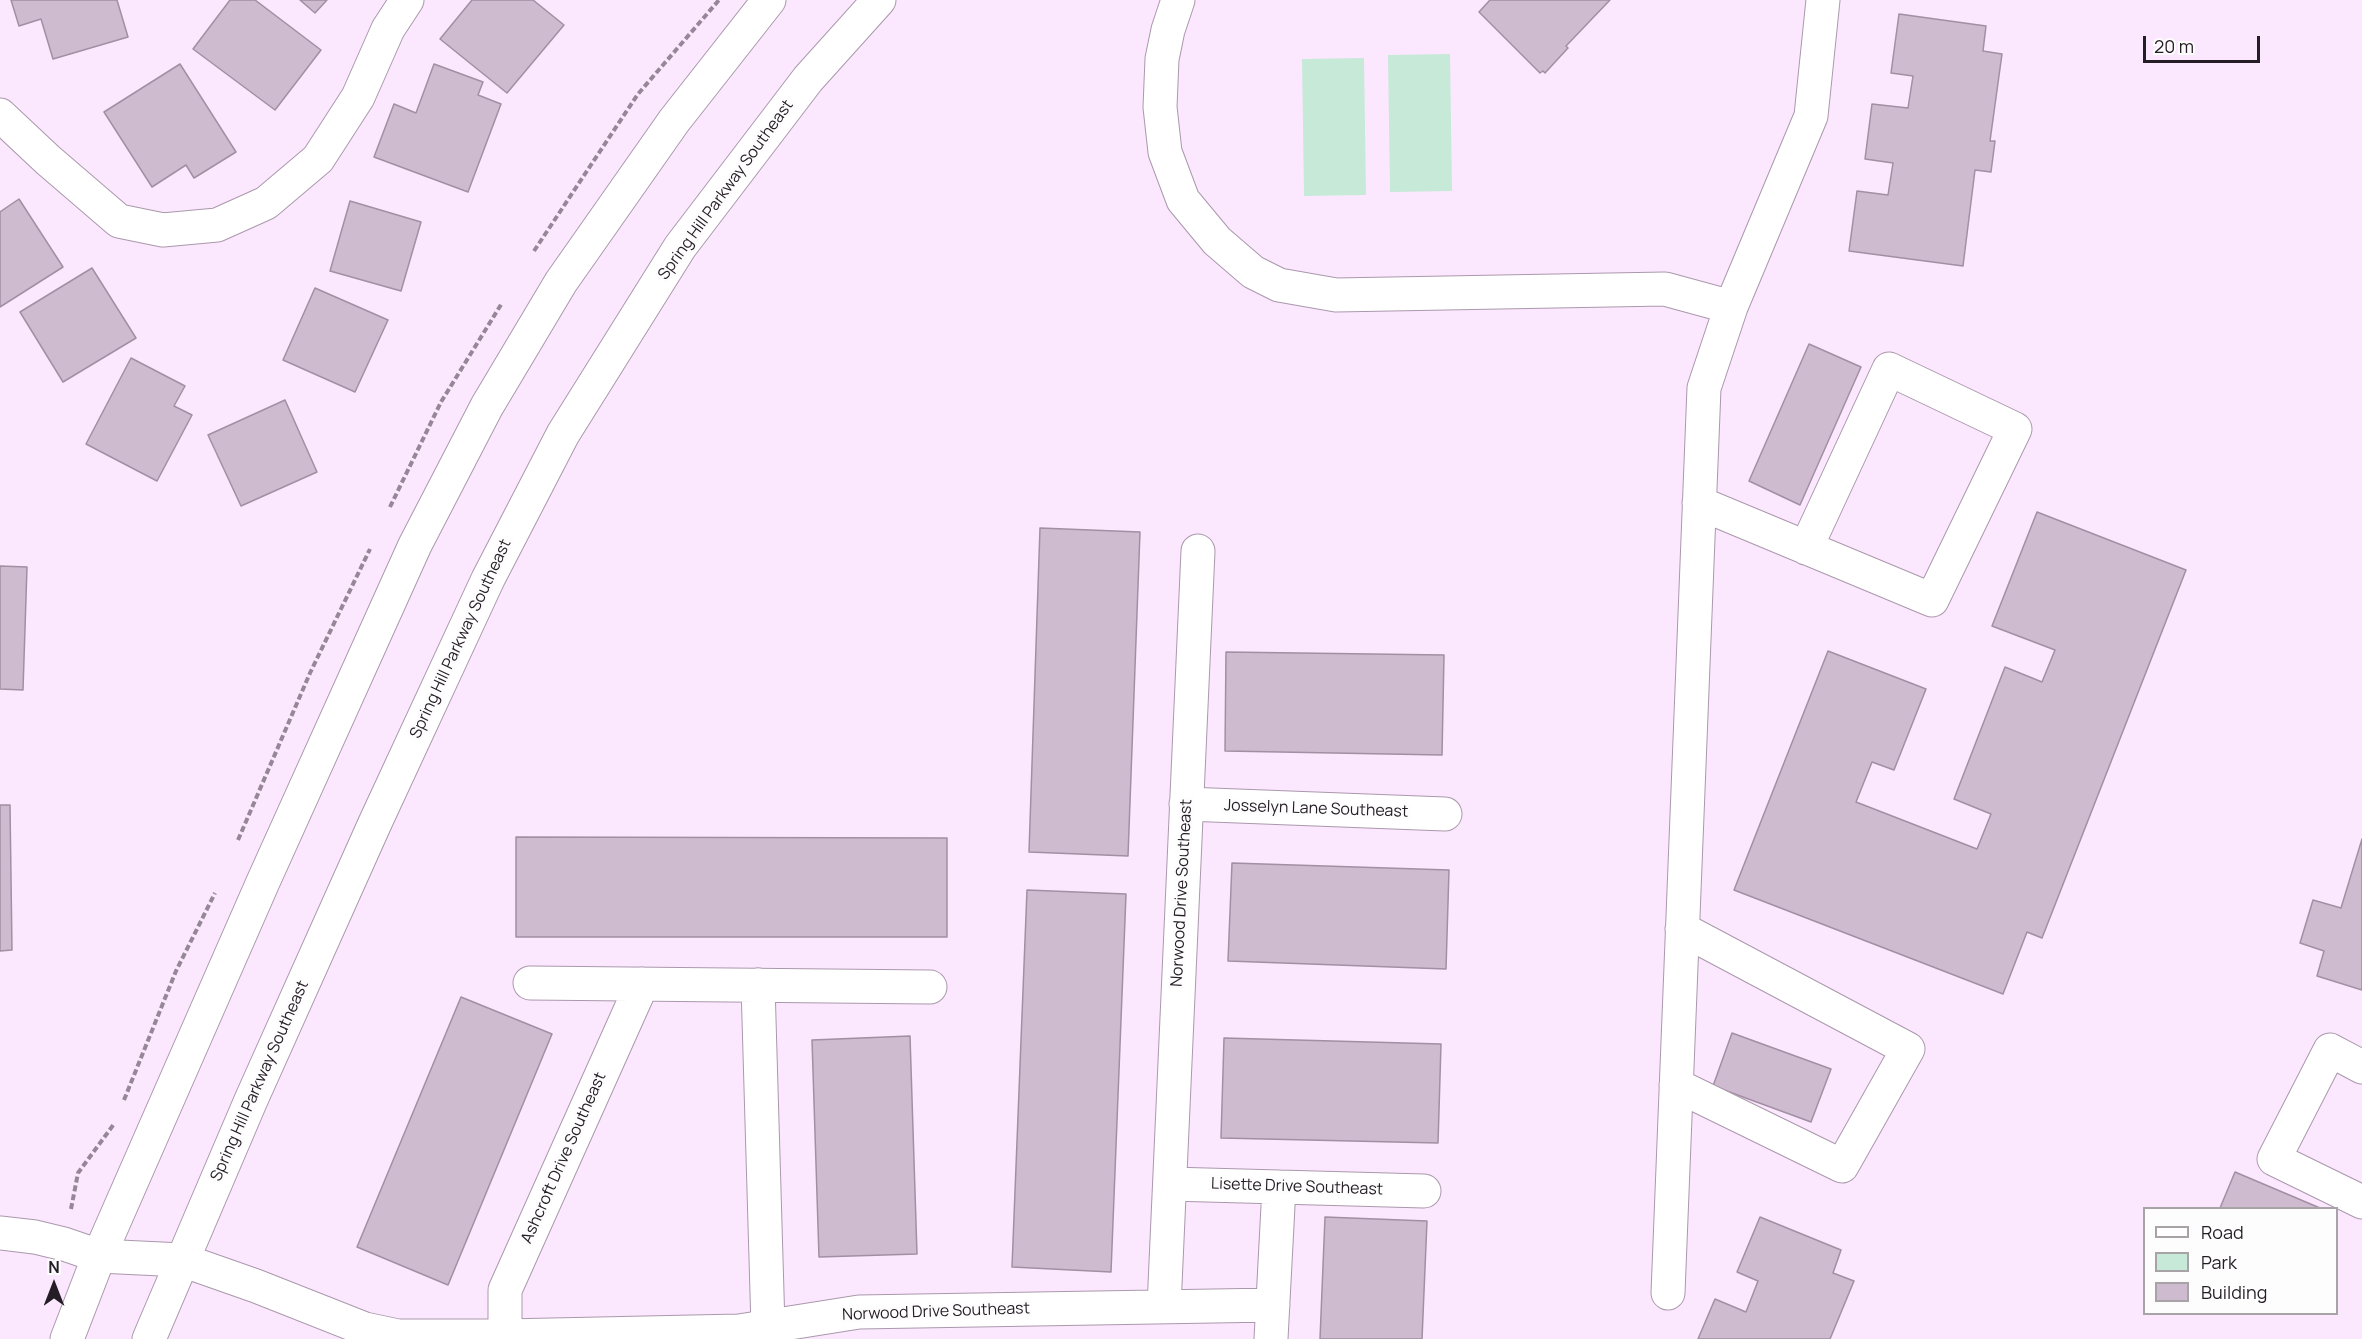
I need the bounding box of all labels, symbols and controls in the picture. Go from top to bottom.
scale bar [2146,24,2263,62]
text: 20 m [2154,34,2194,58]
street label: Spring Hill Parkway Southeast [654,96,798,284]
street label: Spring Hill Parkway Southeast [406,536,516,742]
street label: Josselyn Lane Southeast [1223,796,1409,822]
street label: Norwood Drive Southeast [1167,799,1197,987]
street label: Spring Hill Parkway Southeast [207,978,313,1184]
street label: Ashcroft Drive Southeast [518,1069,610,1247]
street label: Lisette Drive Southeast [1211,1174,1383,1200]
legend [2143,1207,2338,1315]
text: Road [2201,1220,2244,1244]
text: Park [2201,1250,2237,1274]
north arrow [24,1255,84,1315]
text: N [48,1256,60,1278]
text: Building [2201,1280,2267,1304]
street label: Norwood Drive Southeast [842,1299,1030,1325]

